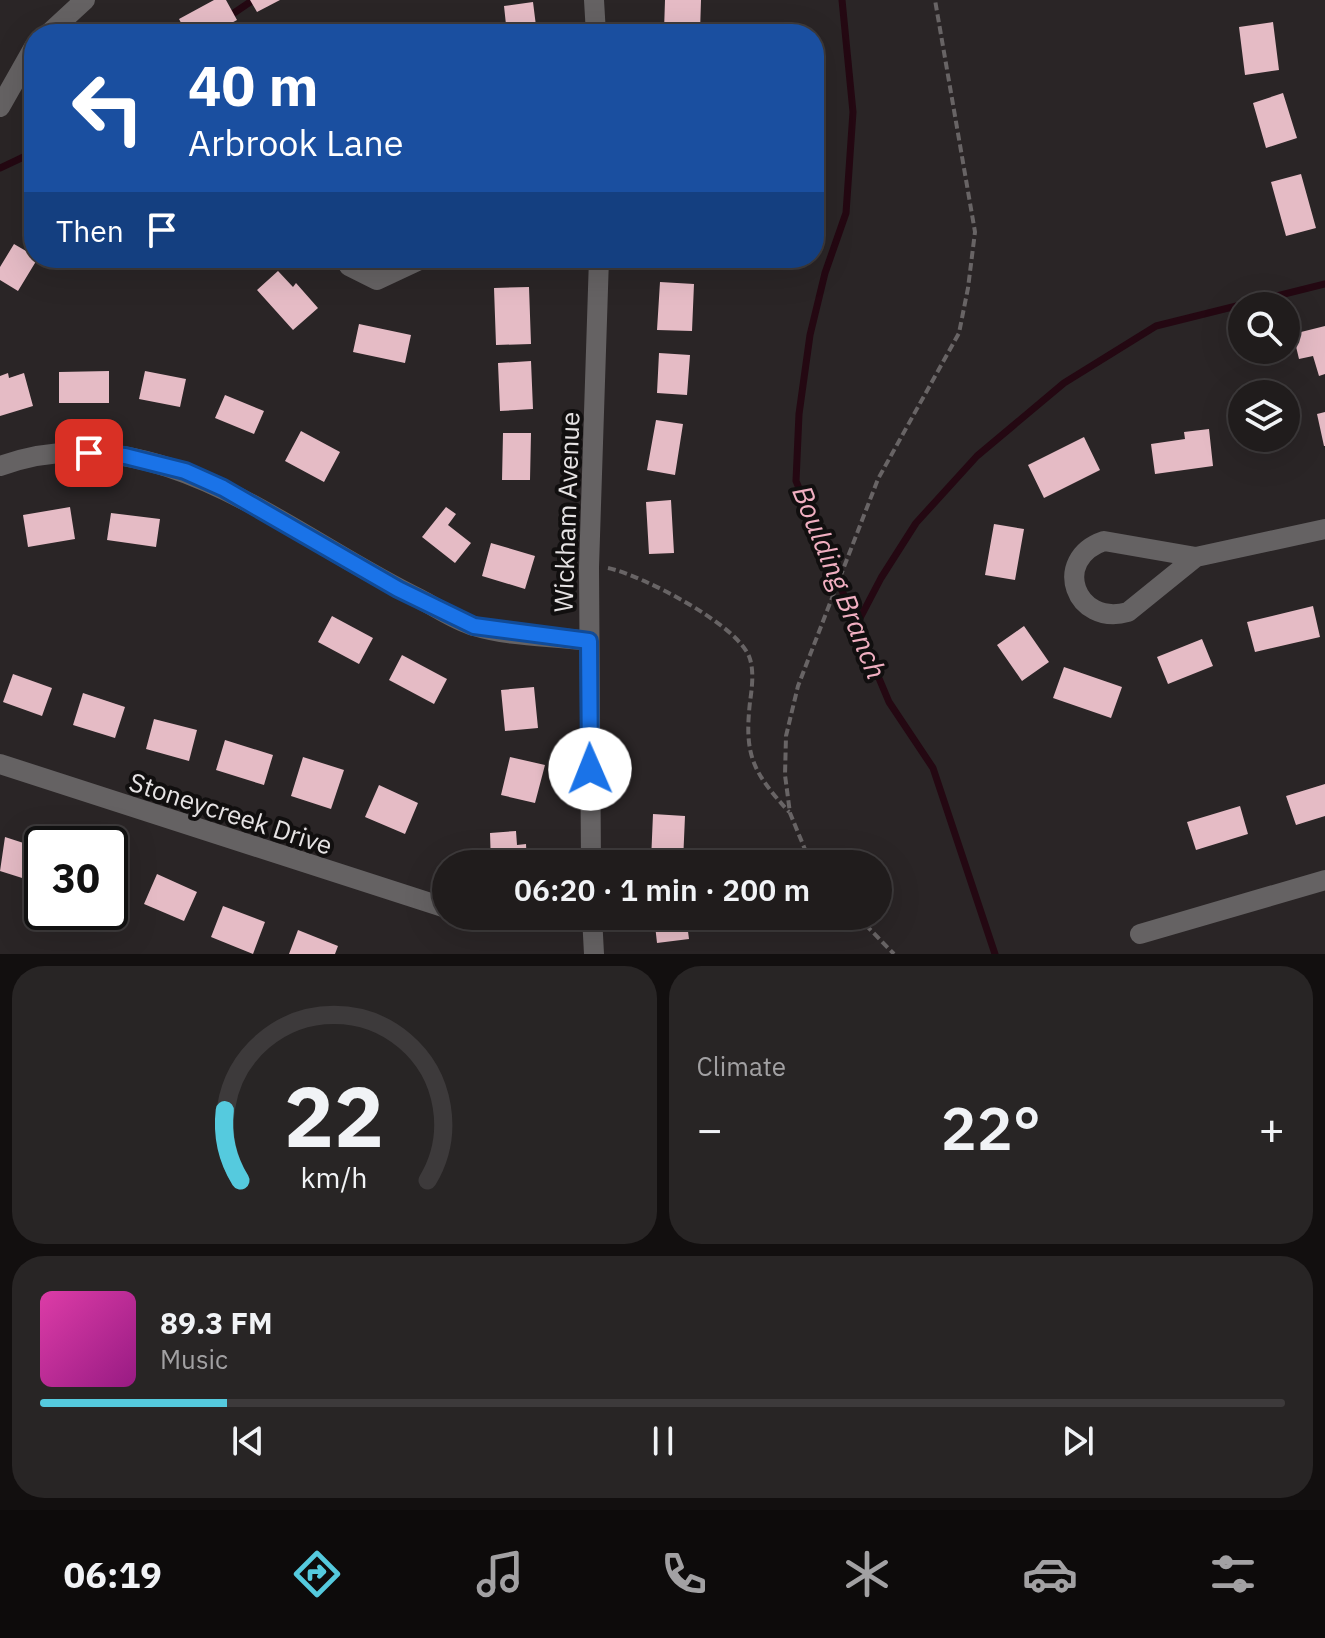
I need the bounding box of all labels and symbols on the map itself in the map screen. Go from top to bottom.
street label: Wickham Avenue [546,411,586,613]
pin [55,419,123,487]
water label: Boulding Branch [784,480,896,684]
position arrow [548,727,632,811]
street label: Stoneycreek Drive [125,764,337,862]
speed limit sign: 30 [24,826,128,930]

